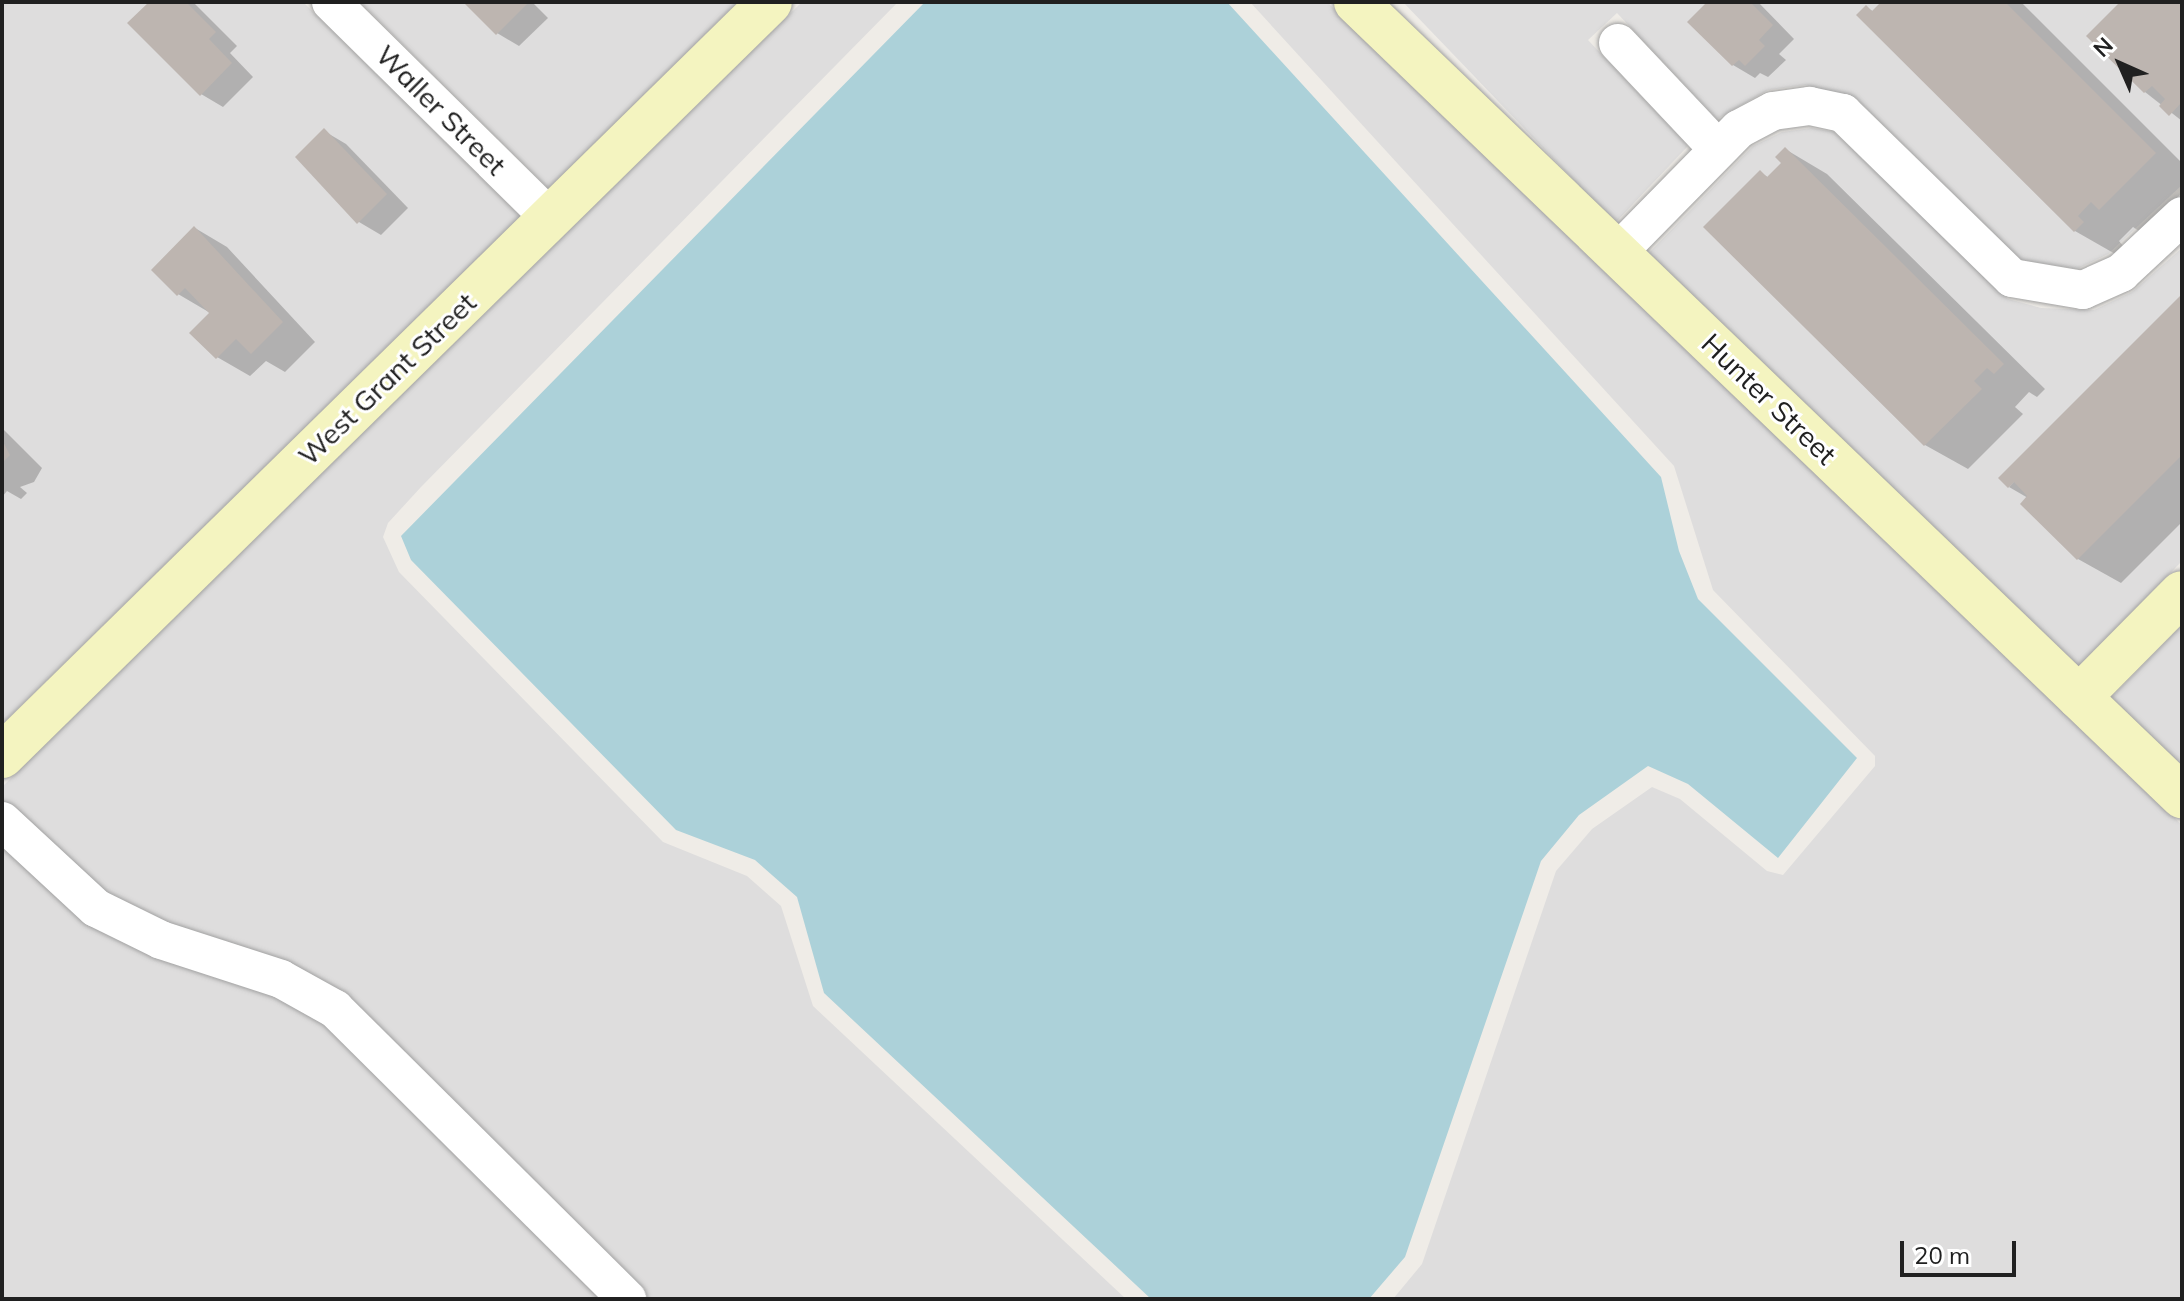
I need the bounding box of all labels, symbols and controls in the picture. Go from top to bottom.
north arrow [2080,24,2160,104]
text: N [2087,31,2119,63]
street label: Waller Street [369,38,513,182]
street label: West Grant Street [291,286,483,472]
street label: Hunter Street [1695,327,1843,471]
scale bar [1904,1225,2020,1275]
text: 20 m [1914,1240,1970,1270]

